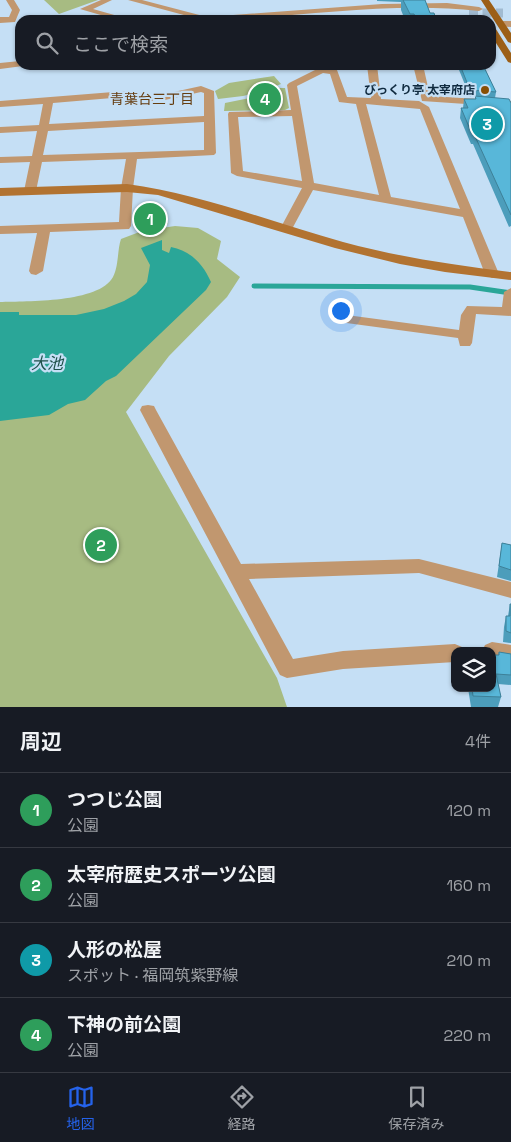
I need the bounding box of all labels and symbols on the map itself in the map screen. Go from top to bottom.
pin: 4 [249,80,281,118]
place label: びっくり亭 太宰府店 [364,82,475,98]
marker: びっくり亭 太宰府店 [479,84,491,96]
district label: 青葉台三丁目 [110,90,194,108]
pin: 3 [471,105,503,143]
pin: 1 [134,200,166,238]
your location [328,298,354,324]
water label: 大池 [31,353,65,374]
pin: 2 [85,526,117,564]

